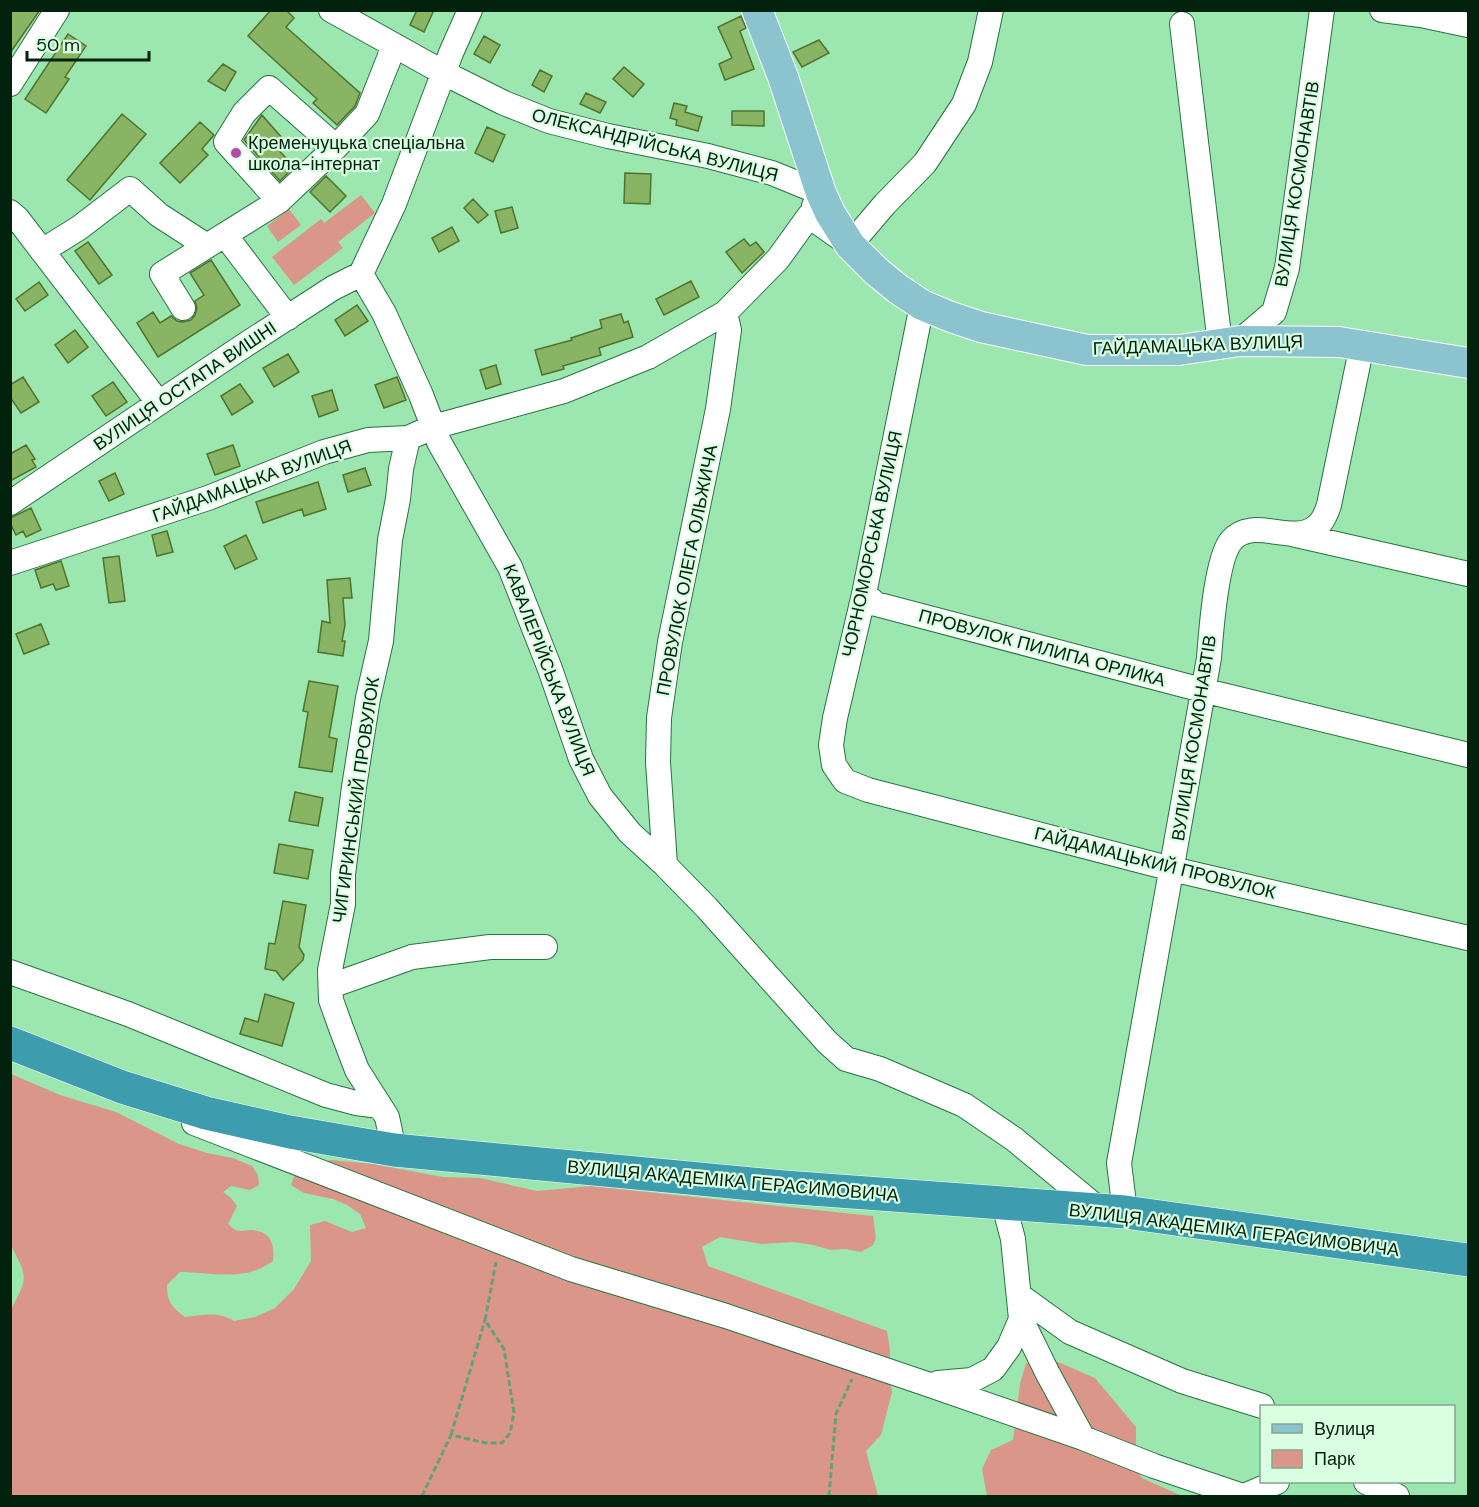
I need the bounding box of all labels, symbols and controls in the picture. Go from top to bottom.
scale bar [27,24,148,62]
text: 50 m [36,33,80,57]
street label: ВУЛИЦЯ КОСМОНАВТІВ [1269,79,1325,289]
street label: ОЛЕКСАНДРІЙСЬКА ВУЛИЦЯ [529,103,781,187]
place label: Кременчуцька спеціальна школа-інтернат [248,131,466,176]
marker: Кременчуцька спеціальна школа-інтернат [229,146,243,160]
street label: ВУЛИЦЯ ОСТАПА ВИШНІ [89,316,281,456]
street label: ГАЙДАМАЦЬКА ВУЛИЦЯ [1092,329,1304,361]
street label: ЧОРНОМОРСЬКА ВУЛИЦЯ [836,428,908,660]
street label: ГАЙДАМАЦЬКА ВУЛИЦЯ [149,434,355,528]
street label: ПРОВУЛОК ОЛЕГА ОЛЬЖИЧА [651,442,723,698]
street label: КАВАЛЕРІЙСЬКА ВУЛИЦЯ [497,560,601,780]
street label: ПРОВУЛОК ПИЛИПА ОРЛИКА [916,603,1168,693]
street label: ВУЛИЦЯ КОСМОНАВТІВ [1166,633,1222,843]
street label: ЧИГИРИНСЬКИЙ ПРОВУЛОК [327,675,385,925]
street label: ГАЙДАМАЦЬКИЙ ПРОВУЛОК [1032,821,1279,905]
street label: ВУЛИЦЯ АКАДЕМІКА ГЕРАСИМОВИЧА [566,1155,900,1207]
street label: ВУЛИЦЯ АКАДЕМІКА ГЕРАСИМОВИЧА [1067,1198,1401,1262]
legend [1260,1405,1455,1483]
text: Вулиця [1314,1417,1375,1441]
text: Парк [1314,1447,1355,1471]

